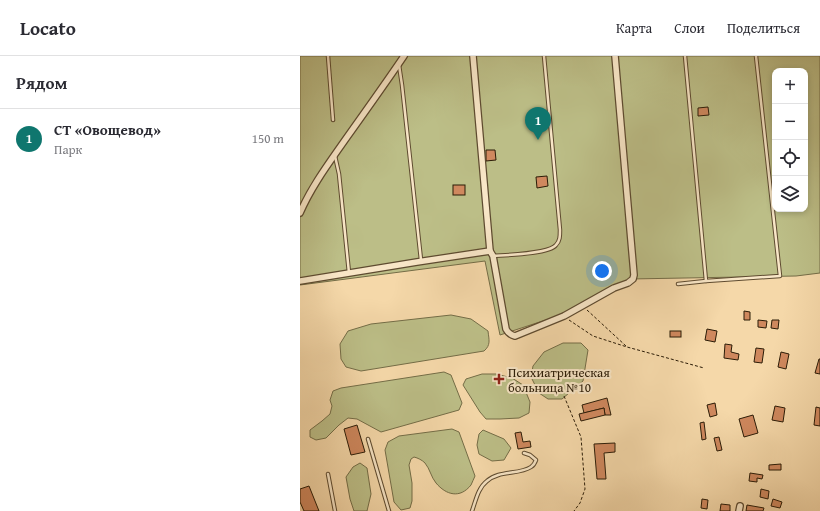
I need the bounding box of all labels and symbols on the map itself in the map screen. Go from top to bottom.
pin: 1 [525,107,551,140]
your location [592,261,612,281]
place label: Психиатрическая больница №10 [508,363,610,397]
marker: Психиатрическая больница №10 [493,373,505,385]

